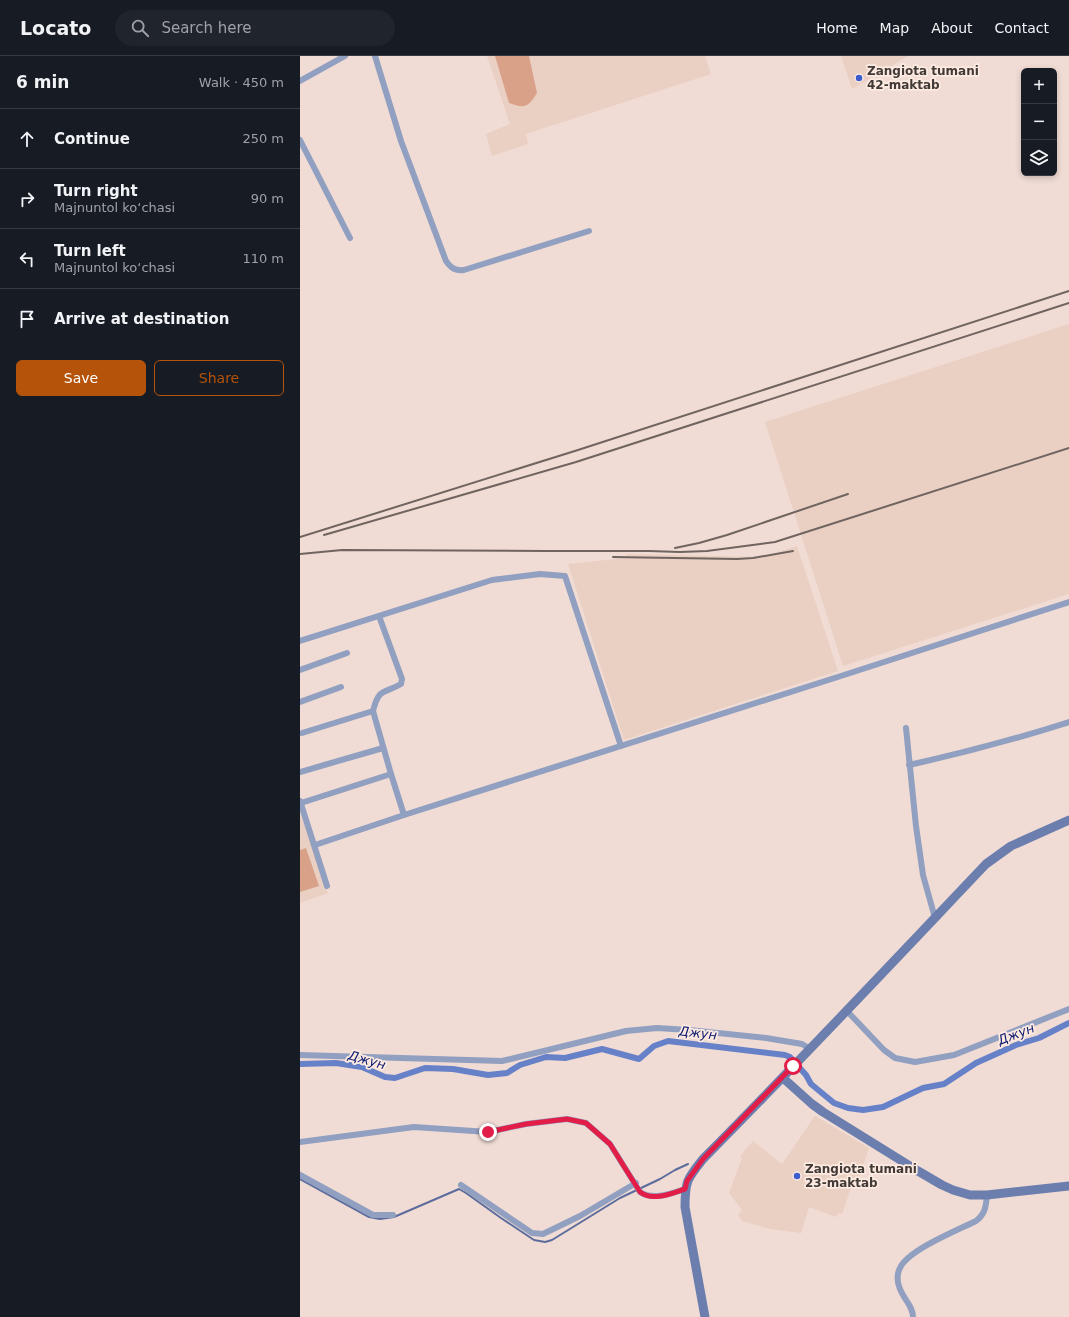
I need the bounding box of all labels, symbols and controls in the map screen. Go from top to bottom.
search box [115,10,395,46]
text: Locato [20,17,91,39]
icon: search [129,17,151,39]
text: Search here [161,19,252,37]
text: Home [816,20,858,36]
text: Map [880,20,909,36]
text: About [931,20,973,36]
text: Contact [995,20,1049,36]
place label: Zangiota tumani 42-maktab [867,64,979,92]
map controls [1021,68,1057,176]
button: + [1021,68,1057,104]
text: 6 min [16,72,69,92]
marker: Zangiota tumani 42-maktab [854,73,864,83]
text: Walk · 450 m [199,75,284,90]
button: − [1021,104,1057,140]
icon: ahead [16,128,38,150]
text: Continue [54,130,130,148]
text: 250 m [242,131,284,146]
button: layers [1021,140,1057,176]
text: Turn right [54,182,138,200]
icon: right [16,188,38,210]
text: 90 m [251,191,284,206]
text: Majnuntol ko‘chasi [54,200,175,215]
text: Turn left [54,242,126,260]
icon: left [16,248,38,270]
text: 110 m [242,251,284,266]
text: Majnuntol ko‘chasi [54,260,175,275]
icon: arrive [16,308,38,330]
text: Arrive at destination [54,310,229,328]
button: Save [16,360,146,396]
button: Share [154,360,284,396]
water label: Джун [995,1020,1037,1048]
water label: Джун [677,1023,718,1043]
water label: Джун [346,1047,388,1073]
route start [784,1057,802,1075]
route end [479,1123,497,1141]
place label: Zangiota tumani 23-maktab [805,1162,917,1190]
marker: Zangiota tumani 23-maktab [792,1171,802,1181]

